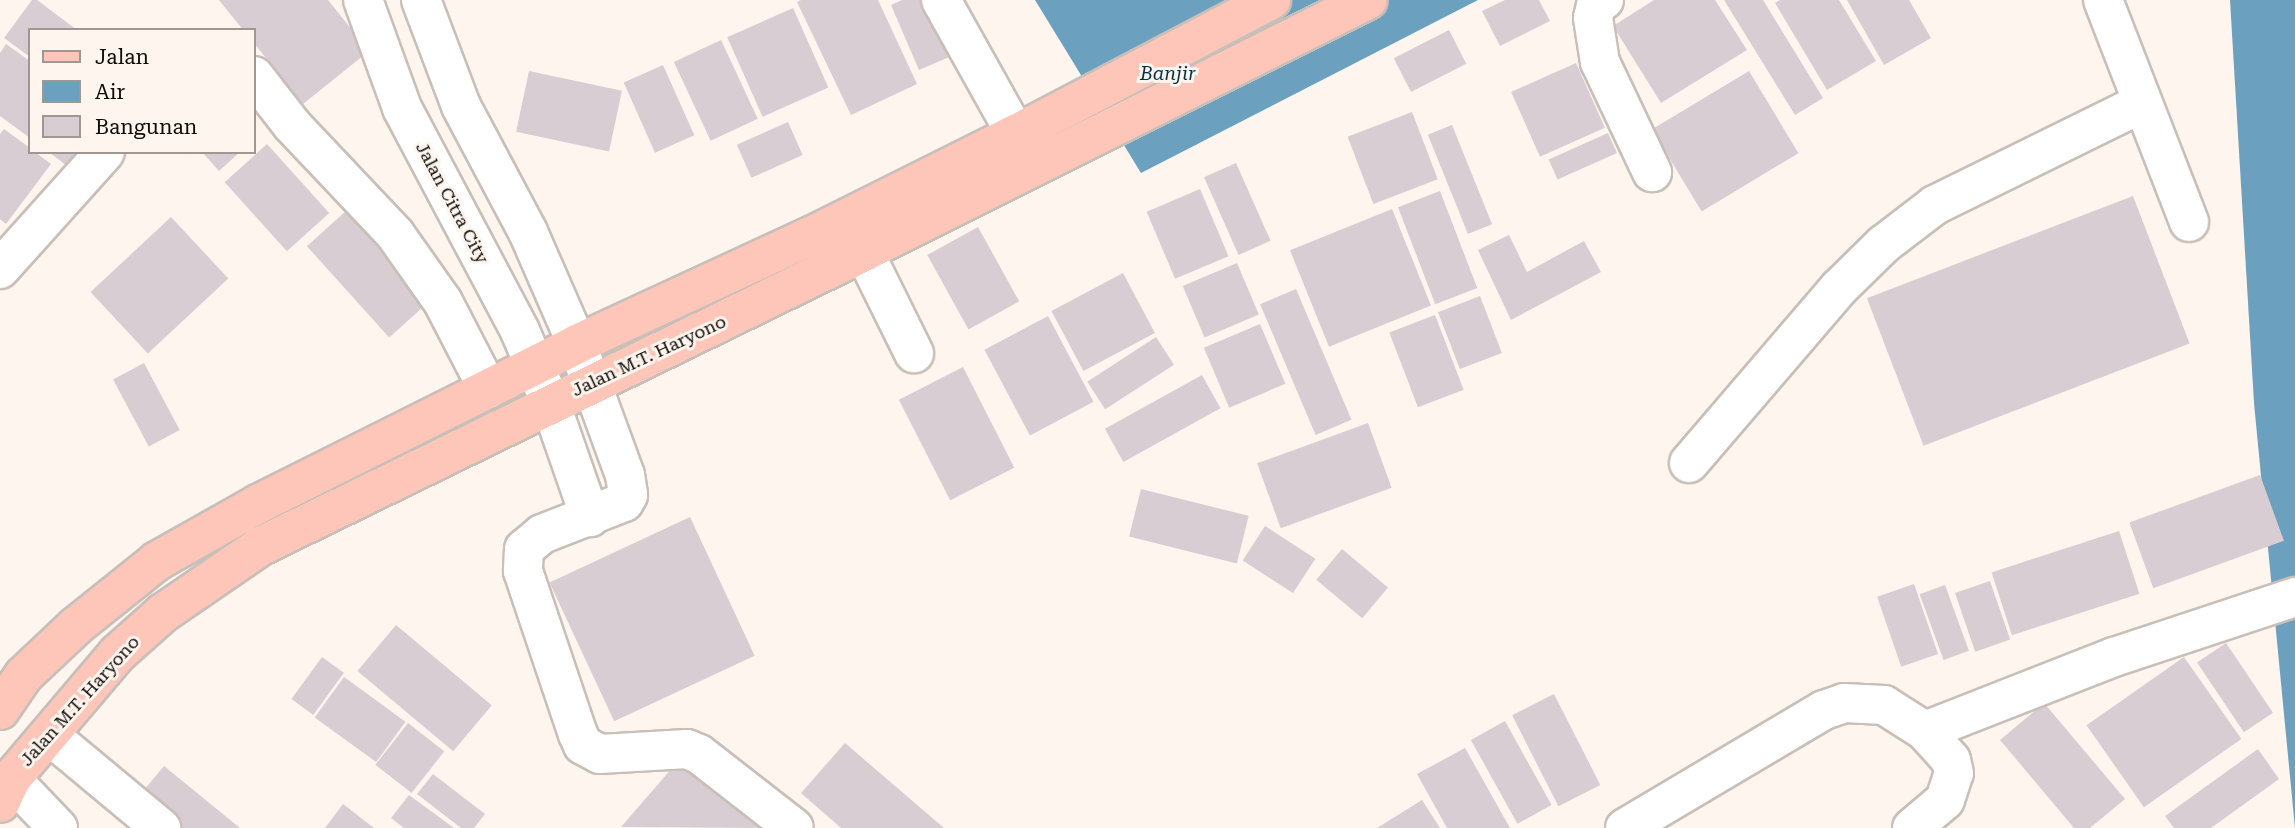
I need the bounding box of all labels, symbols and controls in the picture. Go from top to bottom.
legend [28,28,256,154]
text: Jalan [95,45,149,69]
water label: Banjir [1140,63,1196,85]
text: Air [95,80,125,104]
text: Bangunan [95,115,197,139]
street label: Jalan Citra City [411,139,493,267]
street label: Jalan M.T. Haryono [568,311,730,401]
street label: Jalan M.T. Haryono [16,631,144,771]

